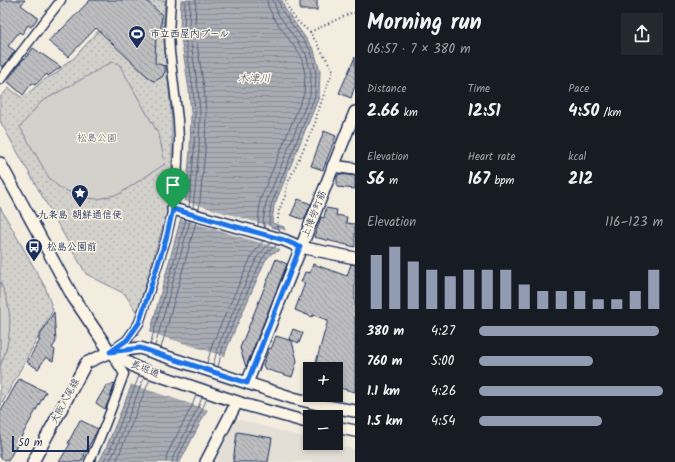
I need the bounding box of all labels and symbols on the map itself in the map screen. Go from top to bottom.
sports icon: 市立西屋内プール [127,24,147,49]
place label: 市立西屋内プール [150,26,229,42]
water label: 木津川 [238,70,271,88]
park label: 松島公園 [77,130,117,146]
pin [156,168,190,209]
place icon: 九条島 朝鮮通信使 [70,183,90,208]
street label: 上博労町筋 [297,188,331,240]
place label: 九条島 朝鮮通信使 [38,207,122,223]
bus stop icon: 松島公園前 [24,237,44,262]
place label: 松島公園前 [47,239,97,255]
street label: 長堀通 [128,356,162,382]
street label: 大阪八尾線 [46,375,84,427]
scale bar [12,434,89,453]

